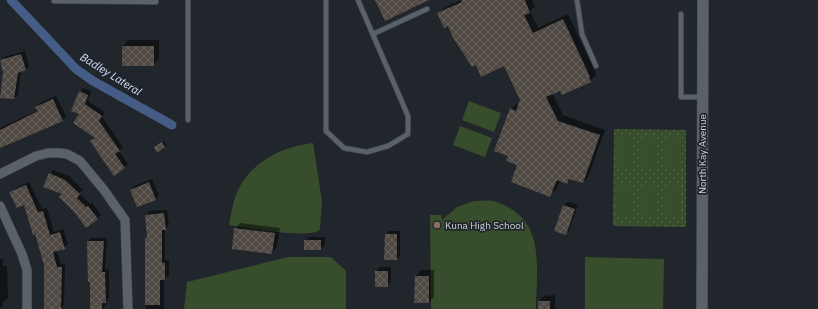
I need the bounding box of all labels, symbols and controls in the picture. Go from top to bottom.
water label: Badley Lateral [78,50,144,98]
street label: North Kay Avenue [696,113,709,194]
place label: Kuna High School [445,219,524,232]
marker: Kuna High School [432,220,442,230]

